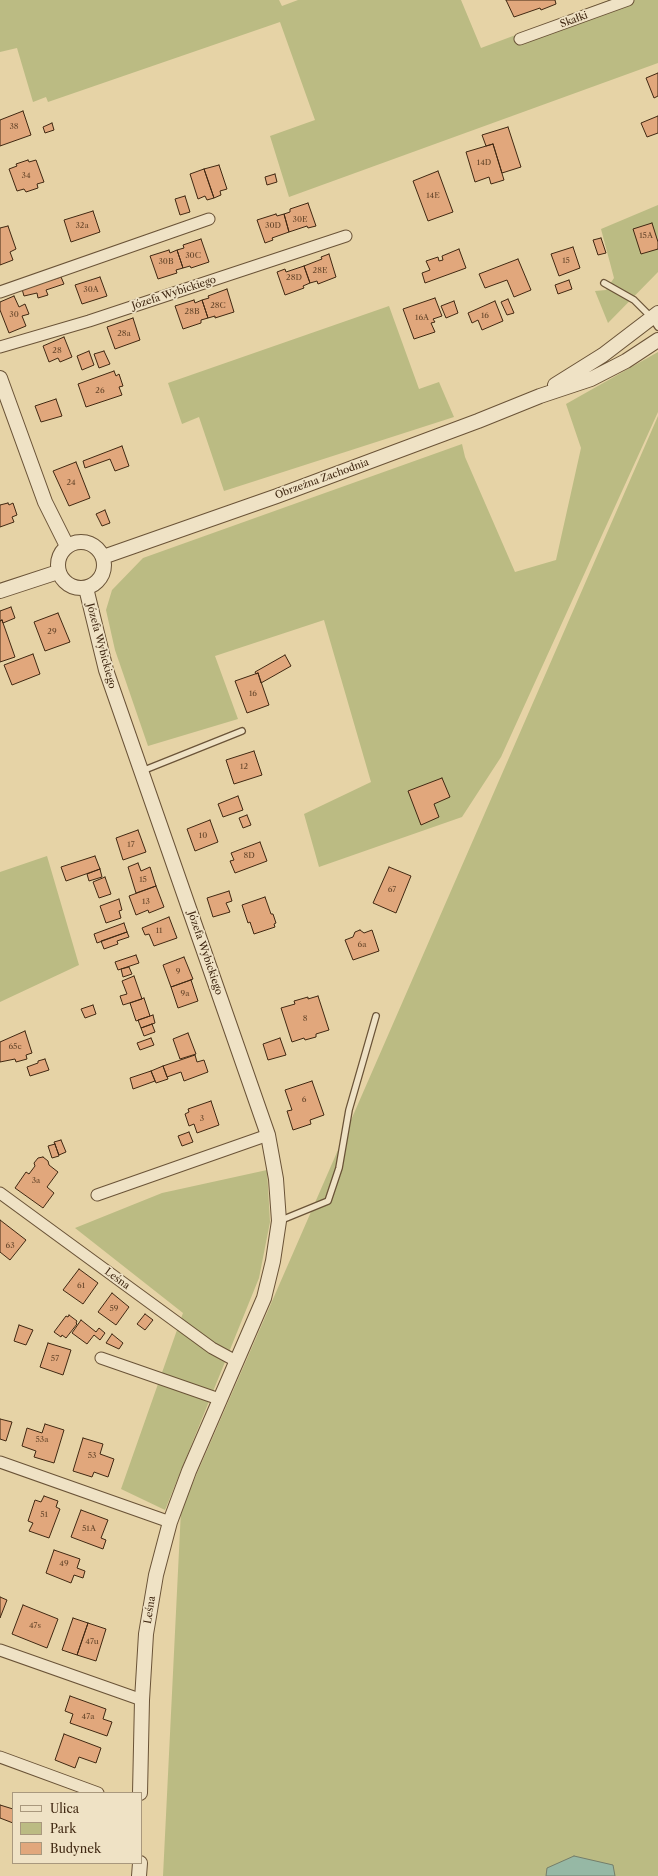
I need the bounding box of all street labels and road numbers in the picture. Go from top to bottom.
street label: Skałki [558,9,590,31]
street label: Józefa Wybickiego [130,274,218,312]
street label: Obrzeżna Zachodnia [273,456,371,502]
street label: Józefa Wybickiego [84,602,118,690]
street label: Józefa Wybickiego [185,909,225,997]
street label: Leśna [102,1266,132,1292]
street label: Leśna [142,1595,158,1625]

